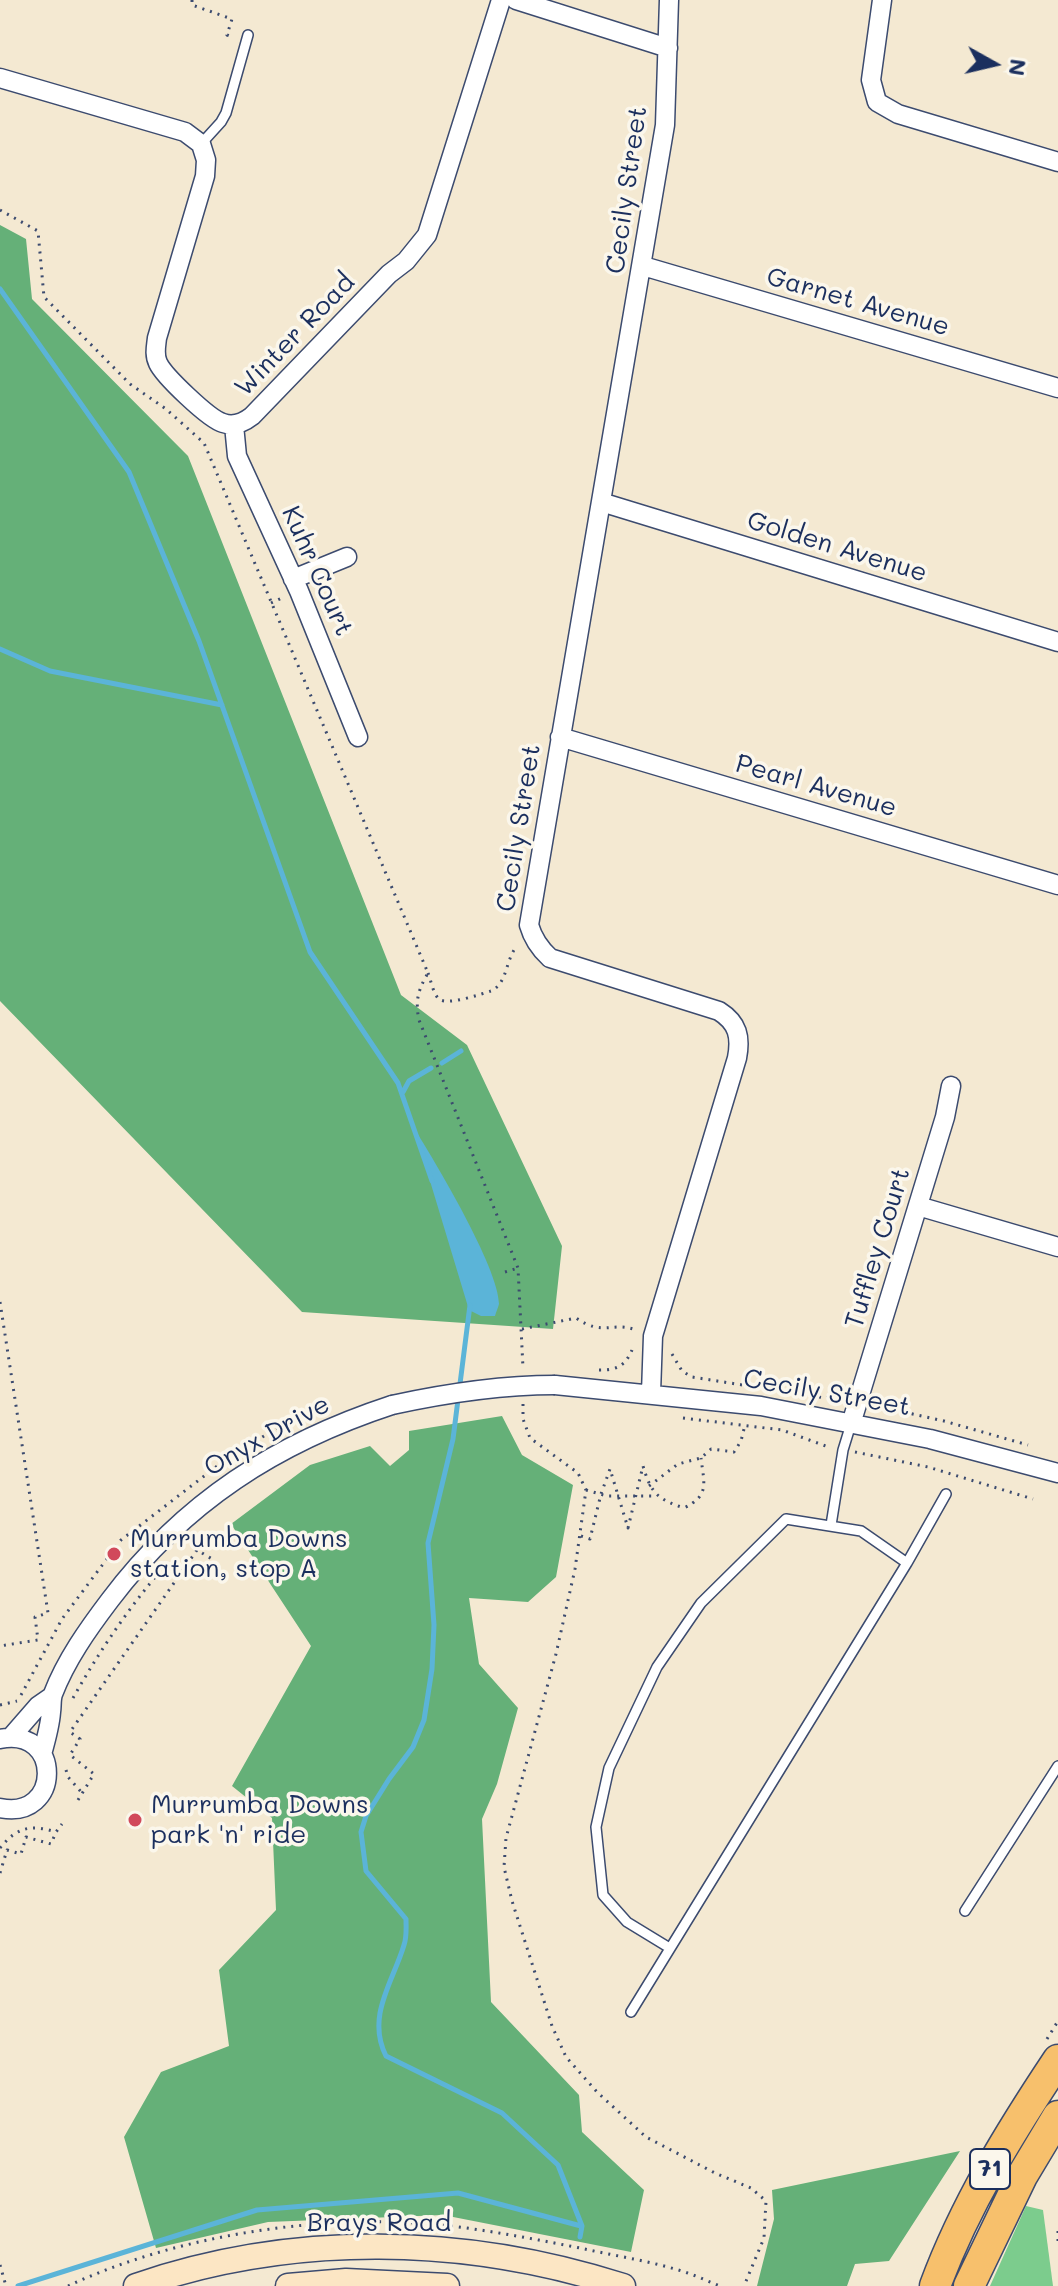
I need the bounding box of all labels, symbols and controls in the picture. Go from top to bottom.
north arrow [954,24,1034,104]
text: N [1003,57,1034,78]
street label: Cecily Street [600,104,654,276]
street label: Garnet Avenue [763,261,953,343]
street label: Winter Road [229,267,361,403]
street label: Kuhr Court [275,501,359,641]
street label: Golden Avenue [743,505,931,589]
street label: Cecily Street [490,742,548,914]
street label: Pearl Avenue [732,748,900,824]
street label: Tuffley Court [839,1164,917,1332]
street label: Cecily Street [741,1363,913,1423]
street label: Onyx Drive [199,1389,335,1483]
place label: Murrumba Downs station, stop A [130,1523,348,1584]
marker: Murrumba Downs station, stop A [105,1545,123,1563]
place label: Murrumba Downs park 'n' ride [151,1789,369,1850]
marker: Murrumba Downs park 'n' ride [126,1811,144,1829]
road number: 71 [970,2149,1010,2189]
street label: Brays Road [307,2207,451,2239]

